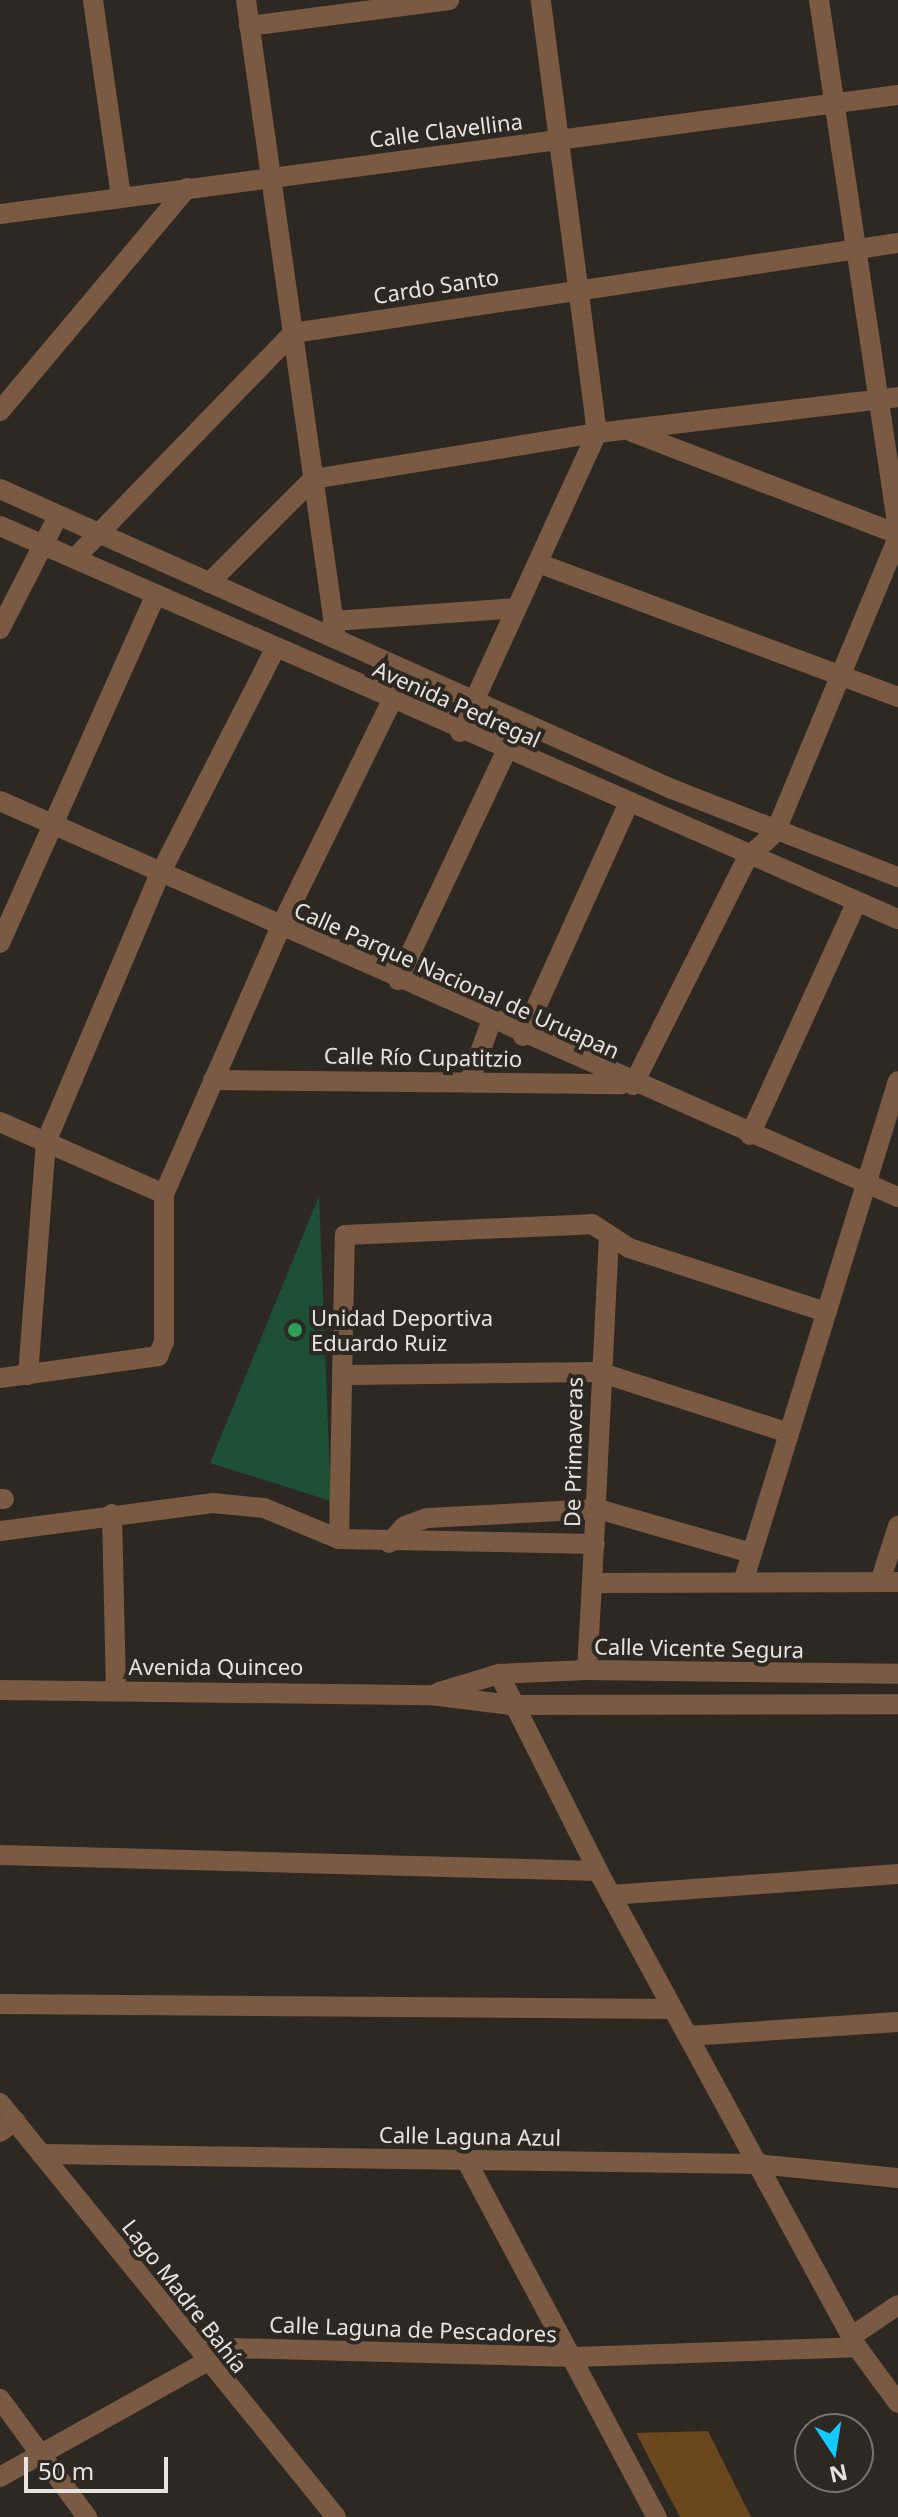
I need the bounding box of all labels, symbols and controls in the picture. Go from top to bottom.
street label: Calle Clavellina [368,108,524,152]
street label: Cardo Santo [371,263,501,309]
street label: Avenida Pedregal [369,655,545,753]
street label: Calle Parque Nacional de Uruapan [290,896,624,1064]
street label: Calle Río Cupatitzio [324,1042,522,1072]
place label: Unidad Deportiva Eduardo Ruiz [311,1304,493,1356]
marker: Unidad Deportiva Eduardo Ruiz [286,1321,304,1339]
street label: De Primaveras [558,1377,588,1527]
street label: Calle Vicente Segura [594,1633,804,1663]
street label: Avenida Quinceo [129,1654,303,1680]
street label: Calle Laguna Azul [379,2121,561,2151]
street label: Lago Madre Bahía [117,2214,253,2378]
street label: Calle Laguna de Pescadores [269,2311,557,2347]
north arrow [794,2413,874,2493]
scale bar [28,2441,172,2491]
text: 50 m [38,2454,94,2487]
text: N [827,2458,850,2491]

